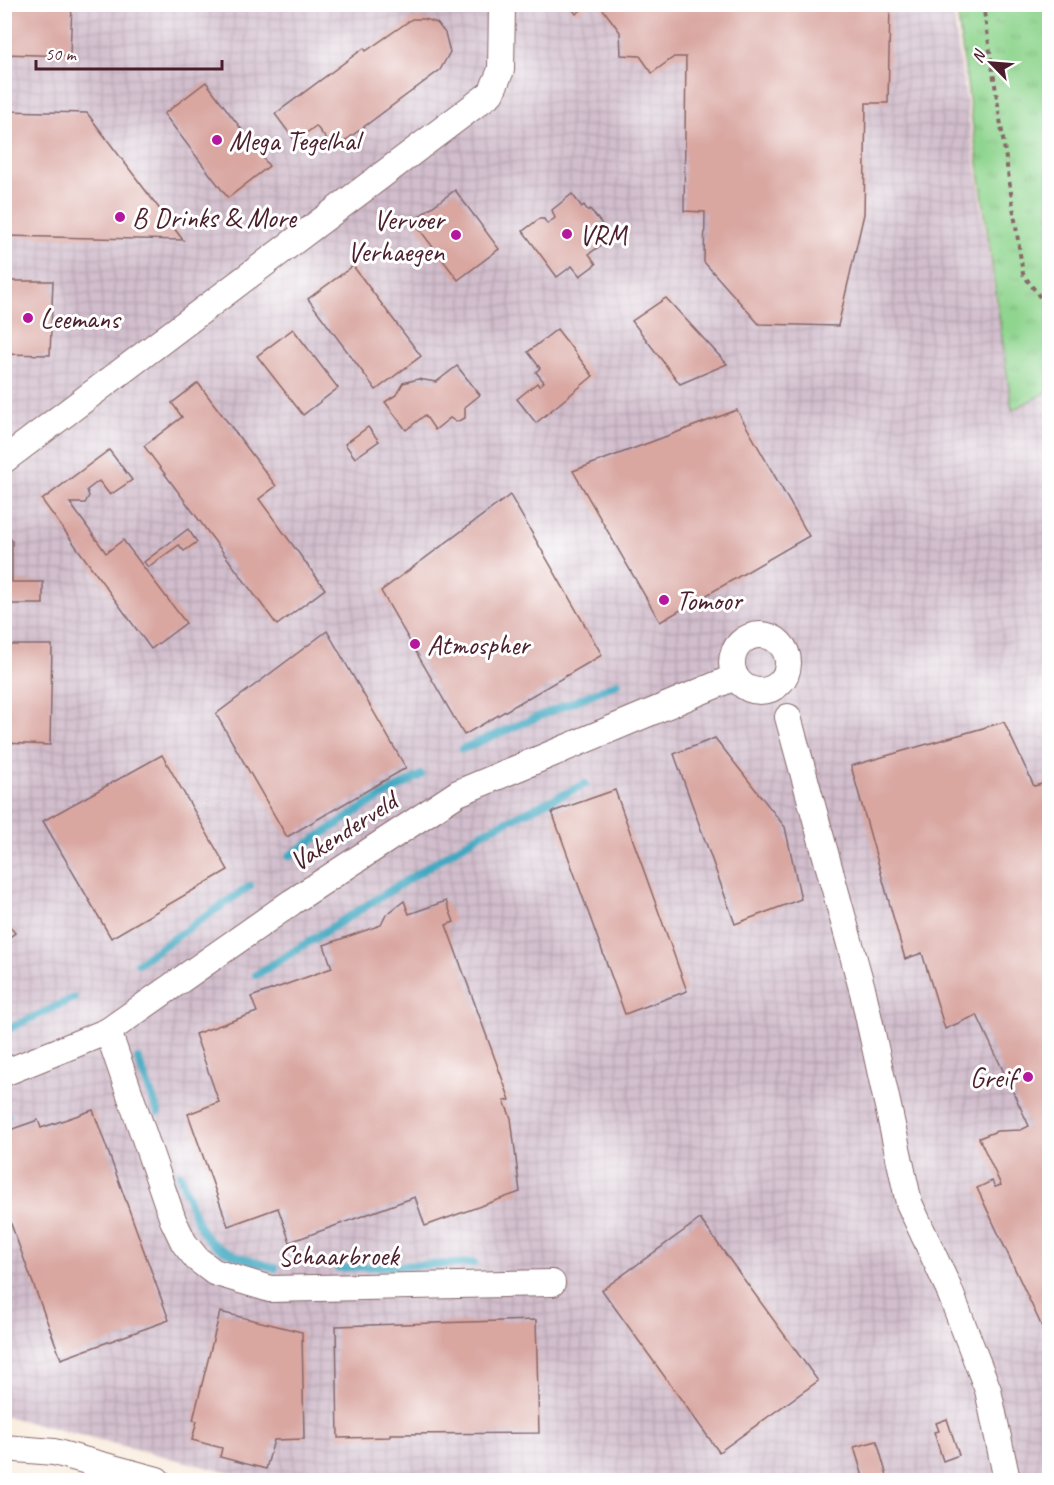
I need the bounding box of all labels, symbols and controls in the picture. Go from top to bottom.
scale bar [36,33,222,71]
north arrow [961,33,1021,93]
text: 50 m [45,43,78,65]
text: N [967,46,991,66]
place label: Mega Tegelhal [229,123,365,158]
marker: Mega Tegelhal [210,133,224,147]
place label: B Drinks & More [132,200,298,235]
place label: Vervoer Verhaegen [347,202,446,269]
marker: B Drinks & More [113,210,127,224]
place label: VRM [579,217,629,252]
marker: VRM [560,227,574,241]
marker: Vervoer Verhaegen [449,228,463,242]
place label: Leemans [40,301,122,336]
marker: Leemans [21,311,35,325]
place label: Tomoor [676,583,744,618]
marker: Tomoor [657,593,671,607]
place label: Atmospher [427,627,531,662]
marker: Atmospher [408,637,422,651]
street label: Vakenderveld [283,781,407,879]
place label: Greif [970,1060,1022,1095]
marker: Greif [1021,1070,1035,1084]
street label: Schaarbroek [278,1238,400,1273]

